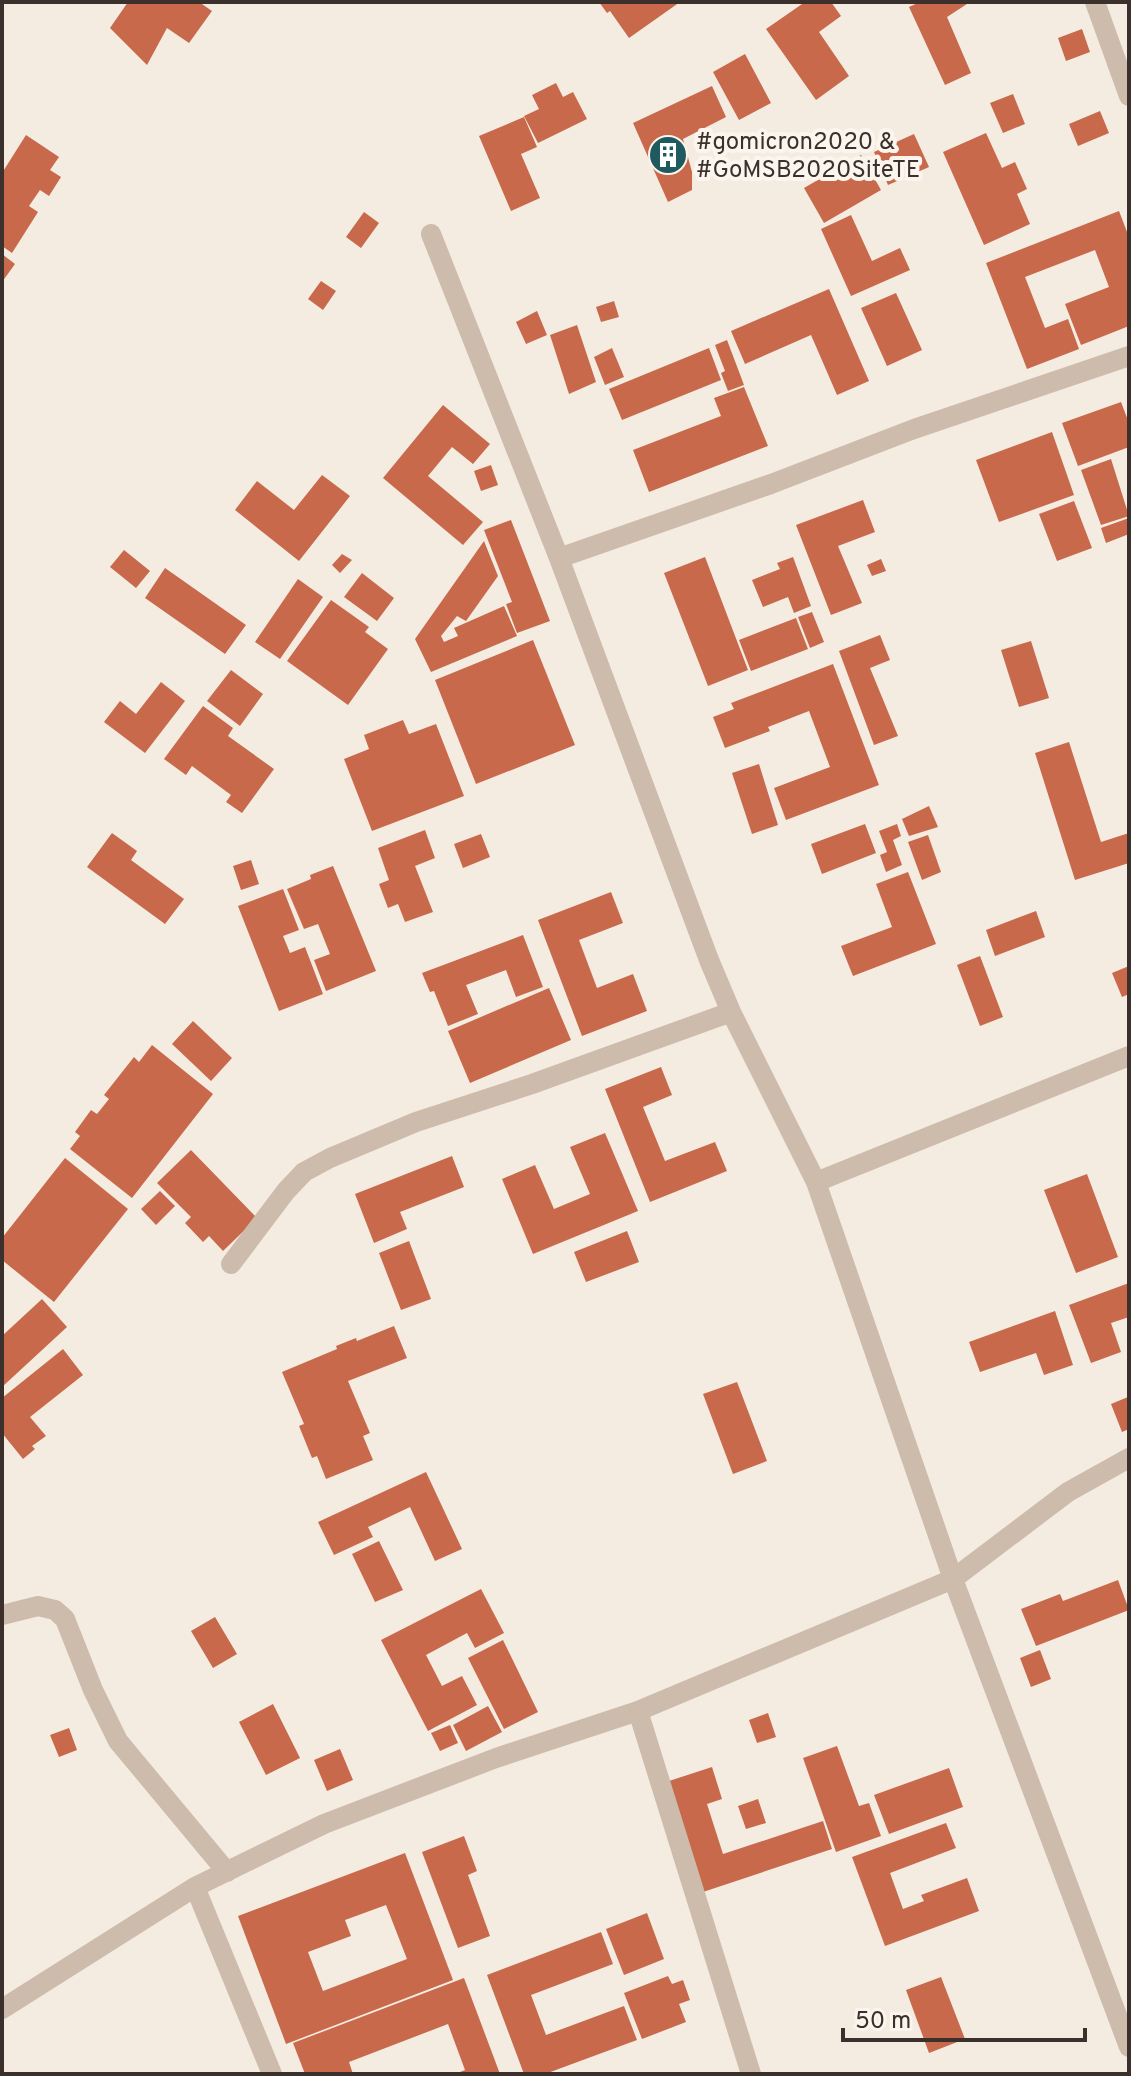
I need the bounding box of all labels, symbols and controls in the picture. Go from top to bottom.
place label: #gomicron2020 & #GoMSB2020SiteTE [696,128,920,186]
building icon: #gomicron2020 & #GoMSB2020SiteTE [647,134,689,176]
scale bar [843,1992,1085,2042]
text: 50 m [855,2007,911,2037]

